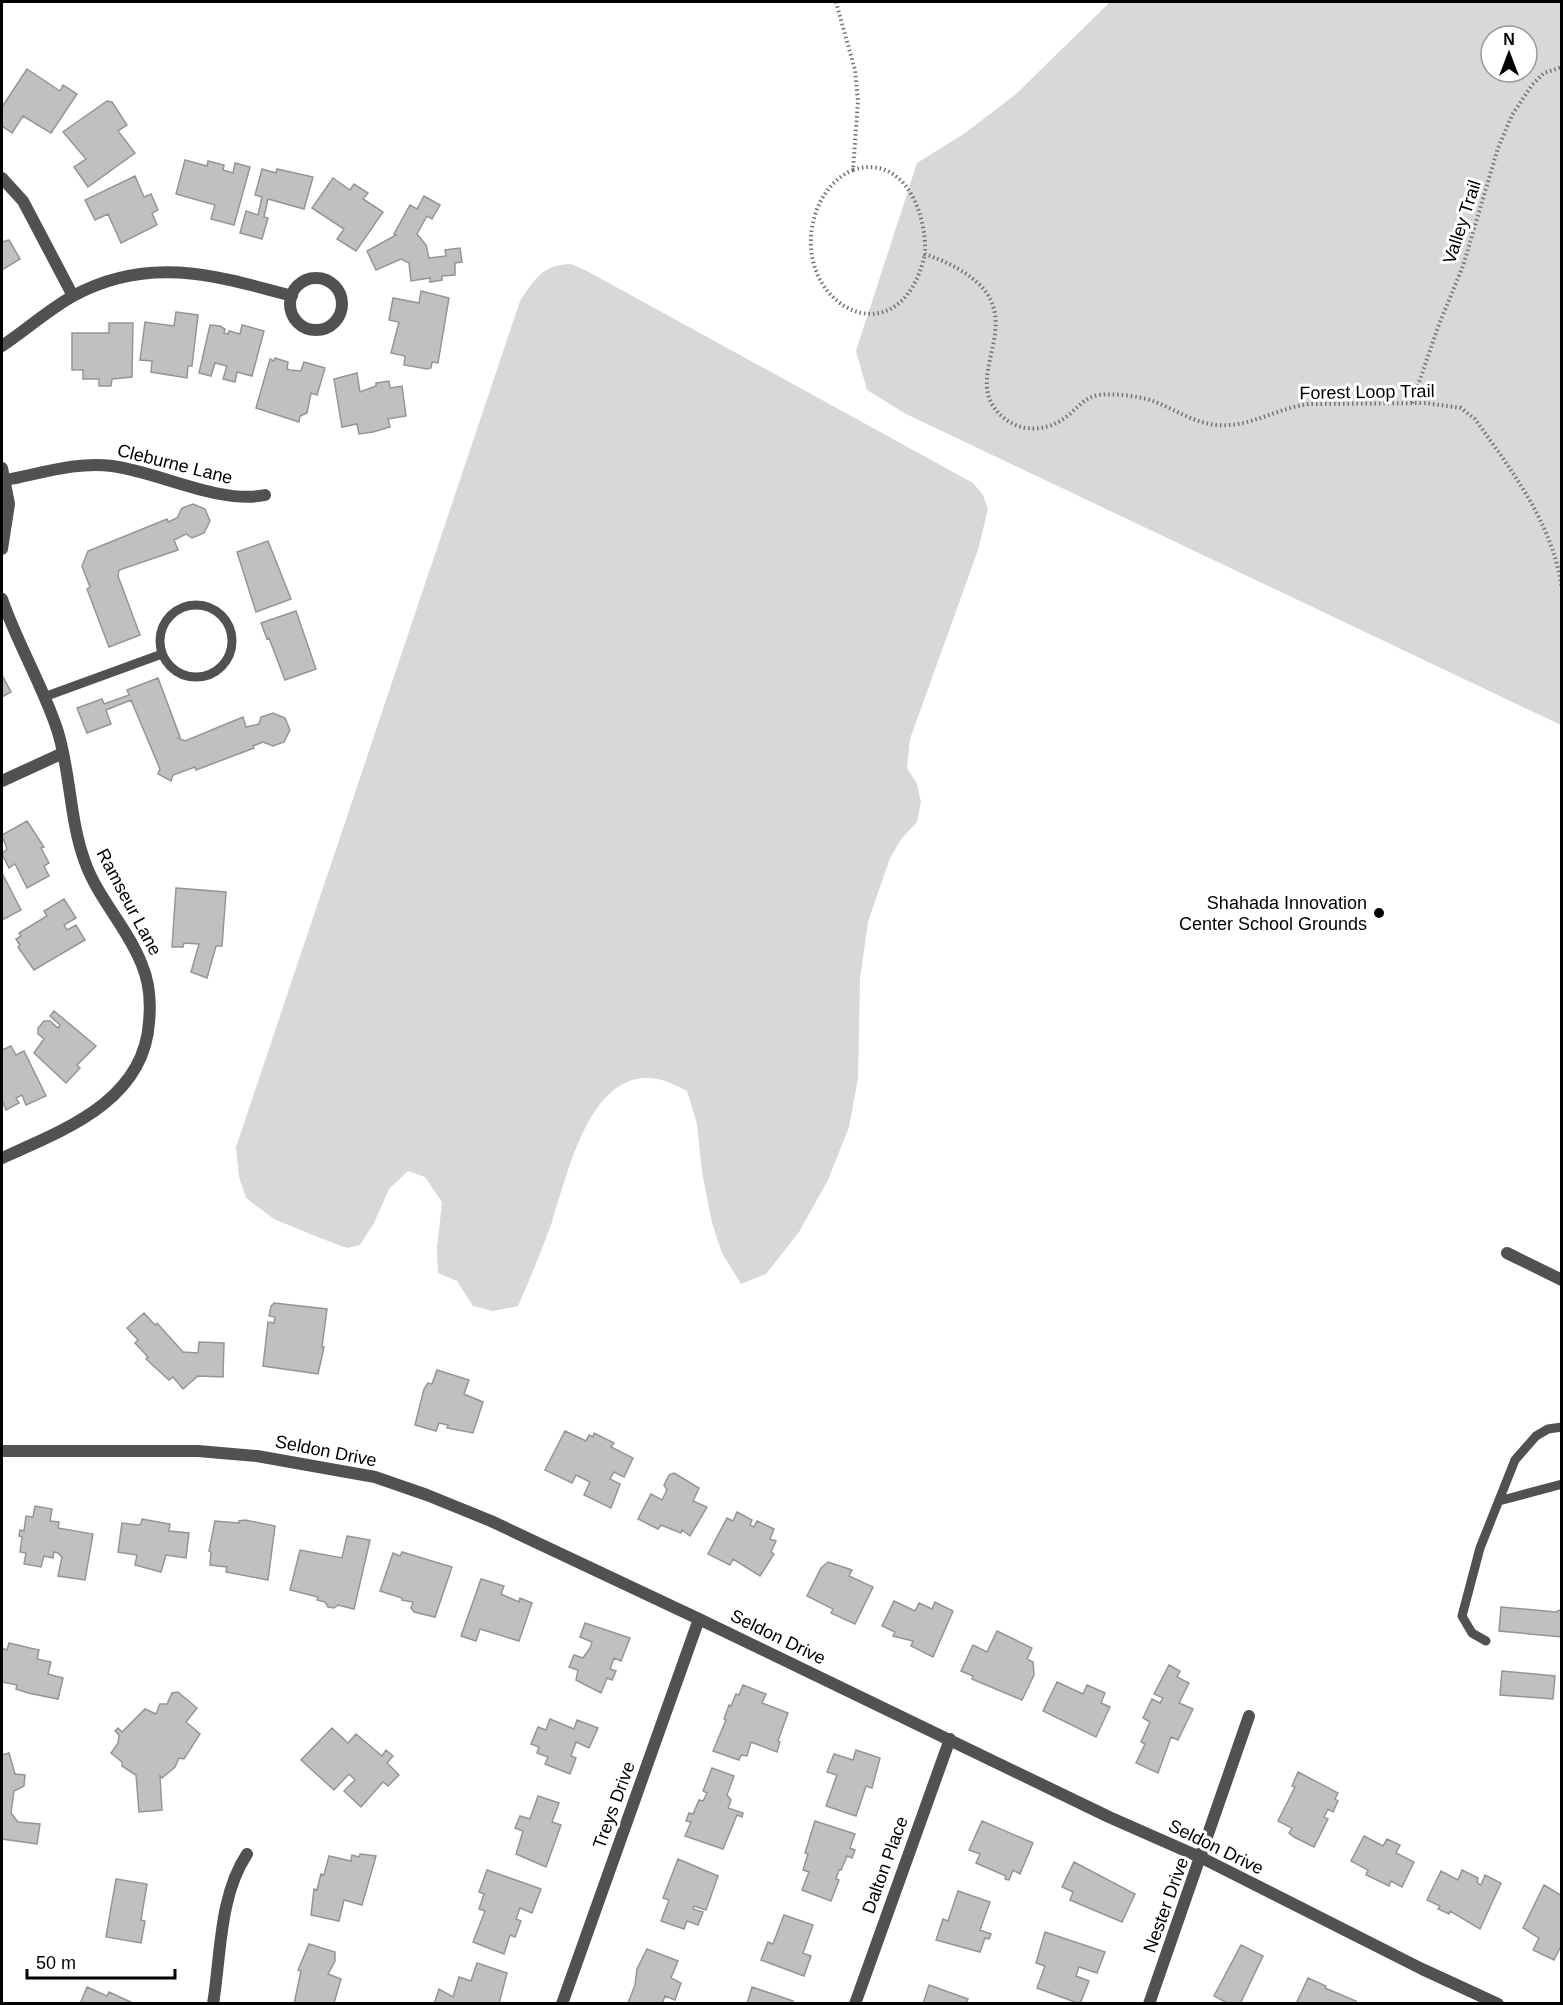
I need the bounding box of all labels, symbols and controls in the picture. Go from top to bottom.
north arrow [1479,24,1539,84]
text: N [1503,31,1515,48]
street label: Valley Trail [1439,178,1485,266]
street label: Forest Loop Trail [1299,381,1435,403]
street label: Cleburne Lane [115,440,235,488]
street label: Ramseur Lane [92,845,166,959]
place label: Shahada Innovation Center School Grounds [1179,893,1367,934]
marker: Shahada Innovation Center School Grounds [1372,906,1386,920]
street label: Seldon Drive [274,1431,378,1471]
street label: Seldon Drive [727,1605,829,1669]
street label: Treys Drive [589,1759,639,1851]
street label: Dalton Place [858,1814,912,1916]
street label: Seldon Drive [1165,1815,1267,1879]
street label: Nester Drive [1139,1855,1193,1955]
scale bar [27,1942,176,1980]
text: 50 m [36,1953,76,1973]

